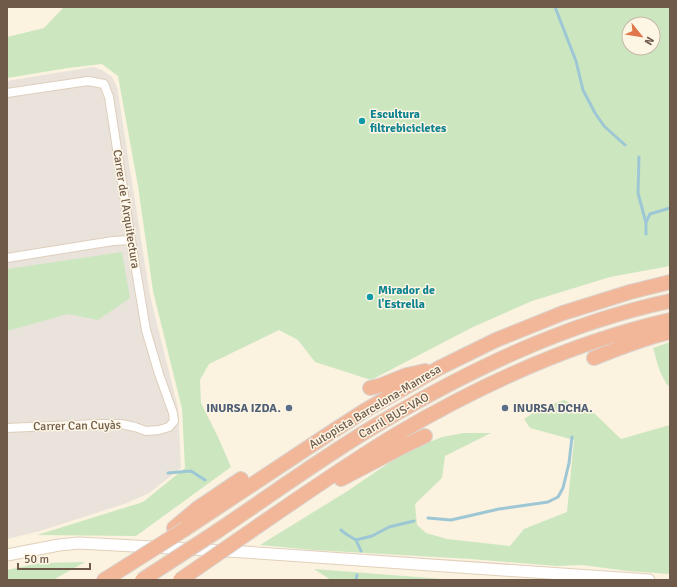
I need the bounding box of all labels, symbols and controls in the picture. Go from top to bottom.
north arrow [621,16,661,56]
text: N [642,34,657,47]
place label: Escultura filtrebicicletes [369,107,447,136]
marker: Escultura filtrebicicletes [357,116,367,126]
street label: Carrer de l'Arquitectura [109,148,143,270]
place label: Mirador de l'Estrella [378,283,435,312]
marker: Mirador de l'Estrella [365,292,375,302]
street label: Autopista Barcelona-Manresa [306,362,444,452]
street label: Carril BUS-VAO [356,390,432,442]
place label: INURSA IZDA. [206,401,281,416]
place label: INURSA DCHA. [513,401,593,416]
marker: INURSA IZDA. [284,403,294,413]
marker: INURSA DCHA. [500,403,510,413]
street label: Carrer Can Cuyàs [33,418,121,434]
scale bar [18,545,90,571]
text: 50 m [24,552,49,567]

